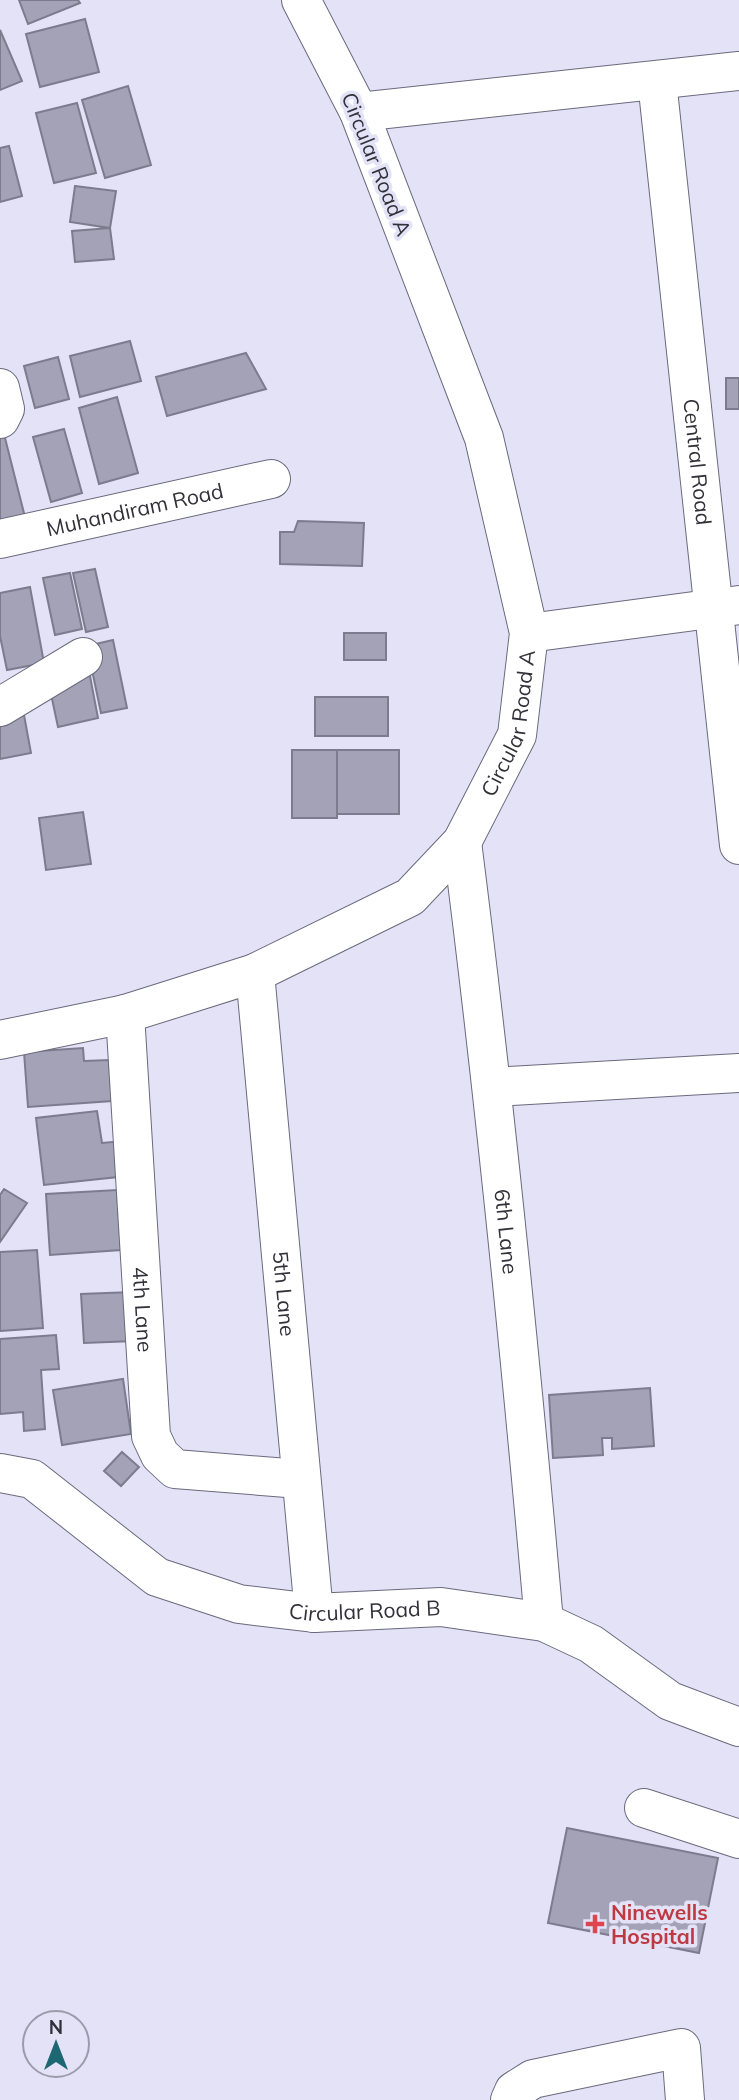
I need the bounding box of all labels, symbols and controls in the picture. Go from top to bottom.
street label: Circular Road A [336,88,418,240]
street label: Central Road [678,397,718,526]
street label: Muhandiram Road [44,477,226,541]
street label: Circular Road A [475,648,540,800]
street label: 6th Lane [489,1187,524,1275]
street label: 5th Lane [268,1250,301,1337]
street label: 4th Lane [128,1266,159,1353]
street label: Circular Road B [288,1594,441,1626]
place label: Ninewells Hospital [611,1899,708,1949]
marker: Ninewells Hospital [585,1914,605,1934]
north arrow [21,2009,91,2079]
text: N [49,2015,63,2039]

